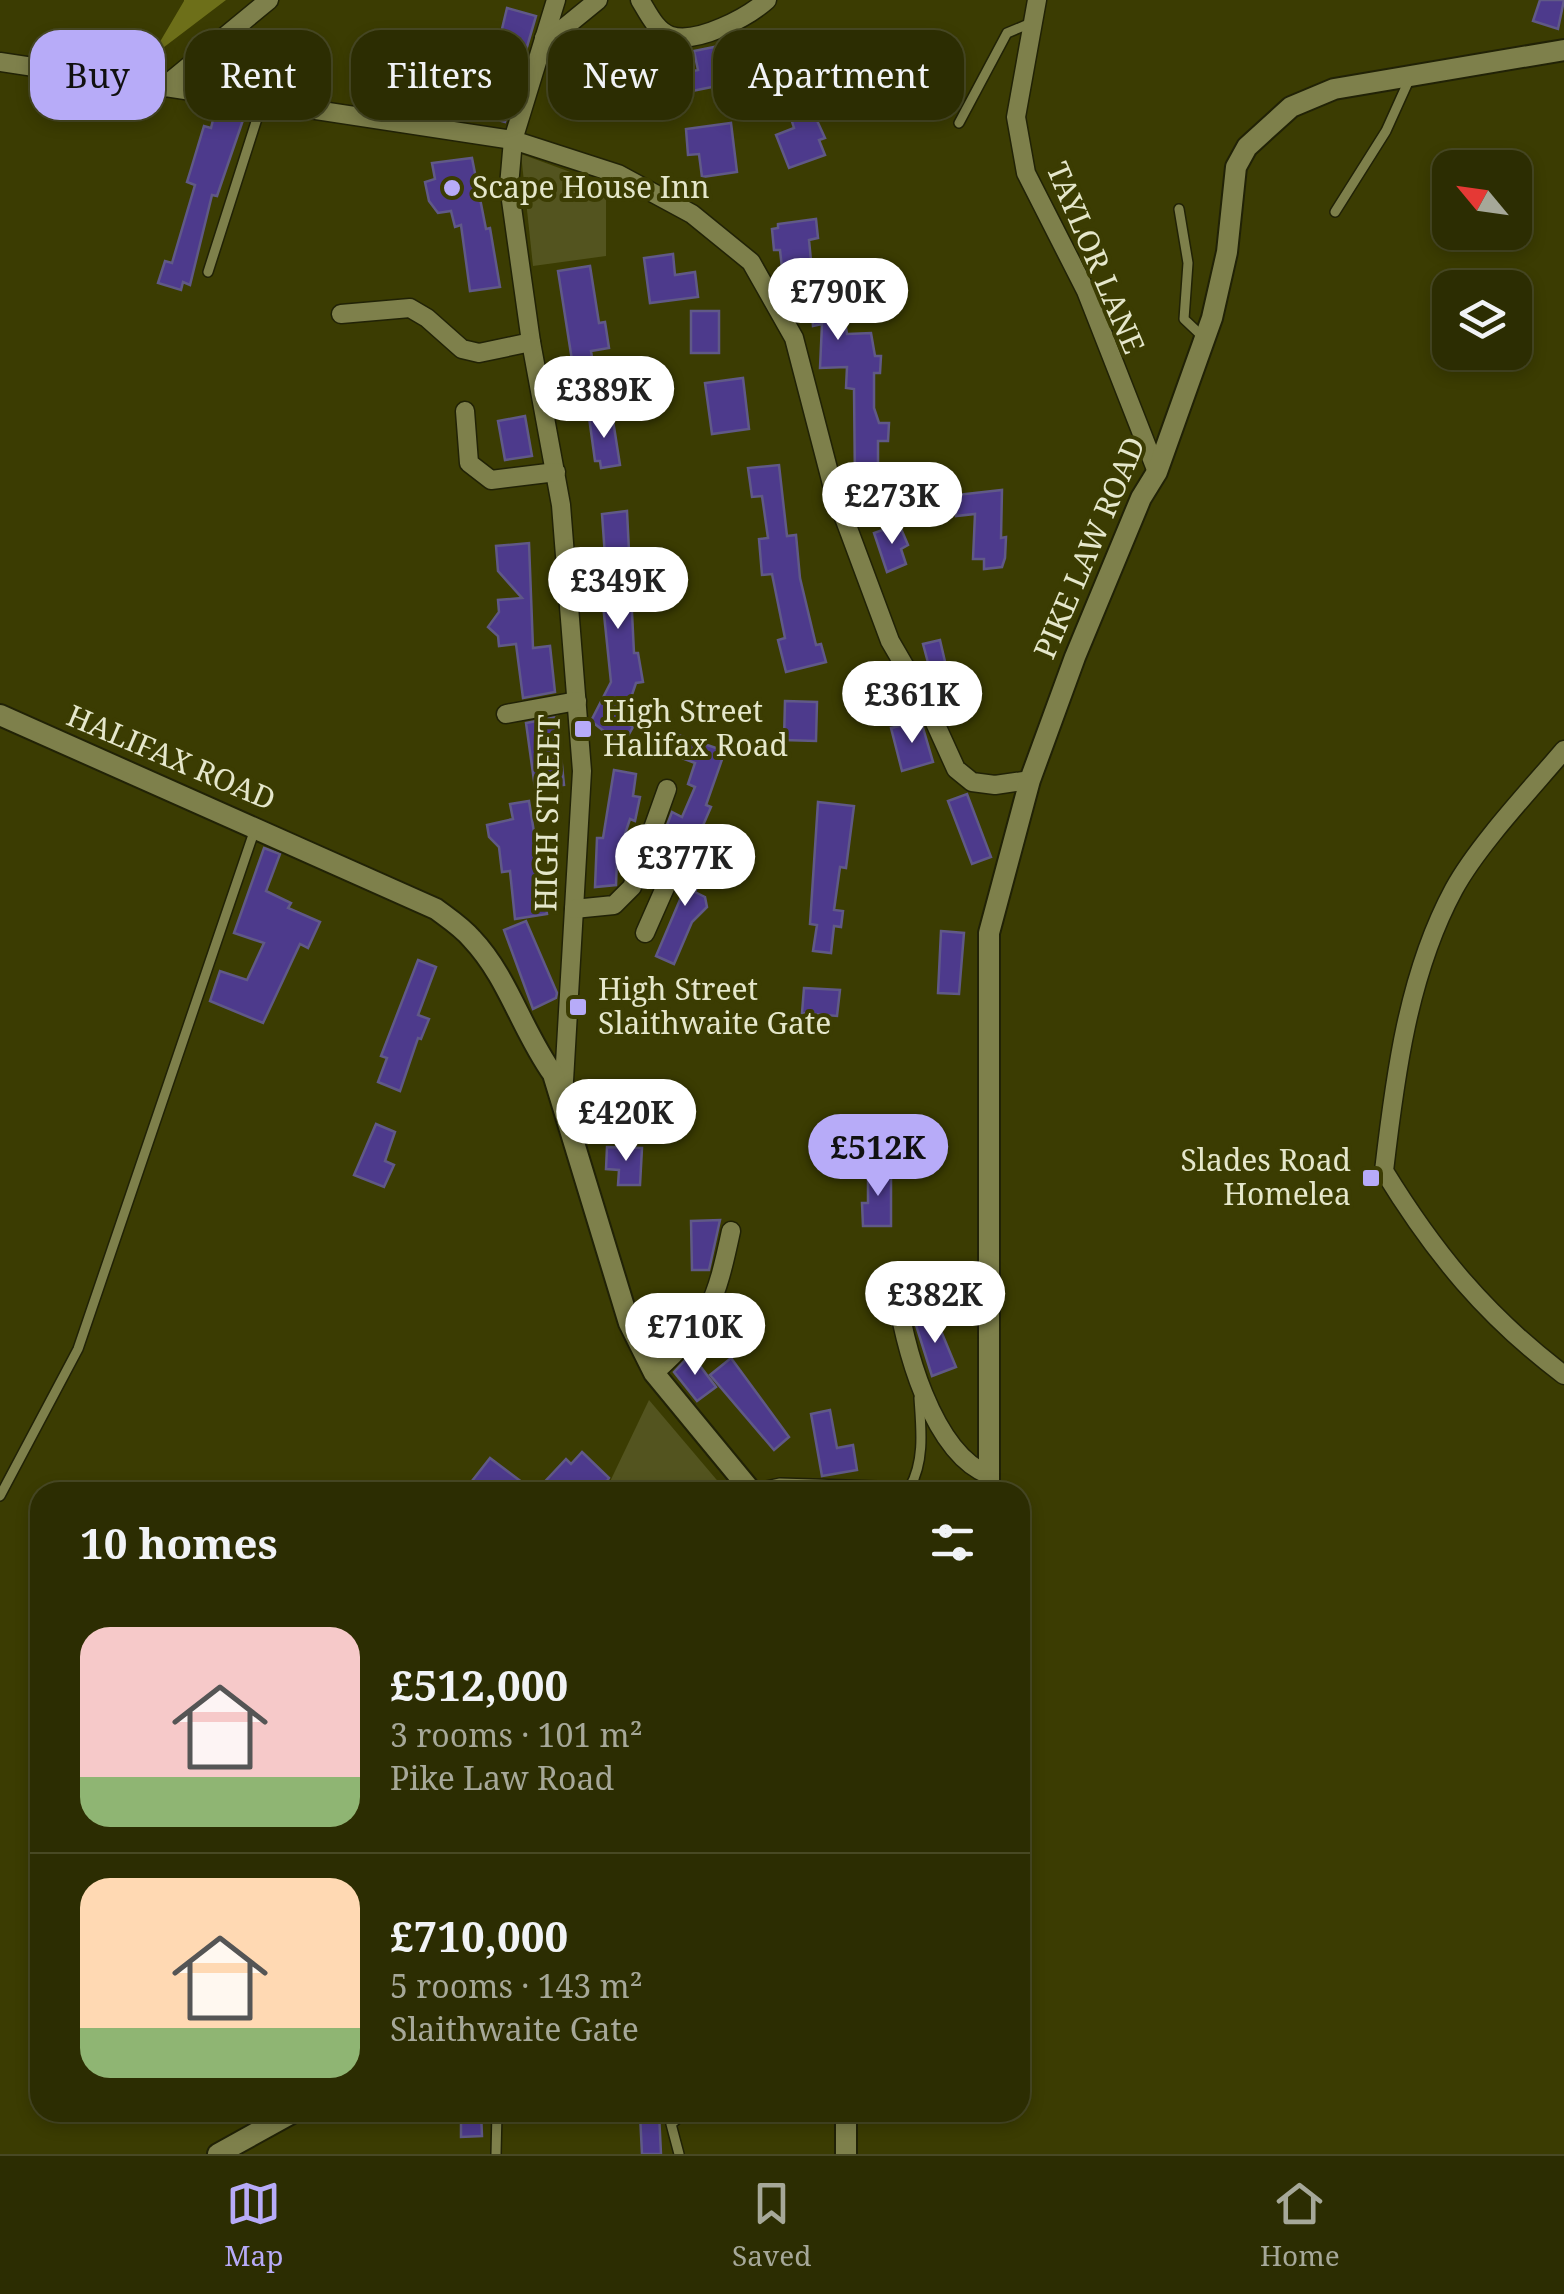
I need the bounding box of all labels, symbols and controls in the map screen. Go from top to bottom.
chip: Buy [30,30,165,120]
chip: Rent [185,30,331,120]
chip: Filters [351,30,528,120]
chip: New [548,30,693,120]
chip: Apartment [713,30,964,120]
north arrow [1432,150,1532,250]
map controls [1432,150,1532,370]
street label: TAYLOR LANE [1038,155,1155,359]
place label: Scape House Inn [472,166,709,207]
marker: Scape House Inn [441,177,463,199]
pin: £790K [768,258,908,343]
text: £790K [790,269,886,312]
button: layers [1432,270,1532,370]
pin: £389K [534,356,674,441]
text: £389K [556,367,652,410]
street label: PIKE LAW ROAD [1023,430,1154,665]
pin: £273K [822,462,962,547]
text: £273K [844,473,940,516]
pin: £349K [548,547,688,632]
text: £349K [570,558,666,601]
pin: £361K [842,661,982,746]
text: £361K [864,672,960,715]
place label: High Street Halifax Road [603,690,788,765]
street label: HALIFAX ROAD [61,694,282,819]
street label: HIGH STREET [524,714,569,912]
marker: High Street Halifax Road [572,718,594,740]
pin: £377K [615,824,755,909]
text: £377K [637,835,733,878]
place label: High Street Slaithwaite Gate [598,968,831,1043]
marker: High Street Slaithwaite Gate [567,996,589,1018]
pin: £420K [556,1079,696,1164]
text: £420K [578,1090,674,1133]
pin: £512K [808,1114,948,1199]
text: £512K [830,1125,926,1168]
place label: Slades Road Homelea [1180,1139,1351,1214]
marker: Slades Road Homelea [1360,1167,1382,1189]
pin: £382K [865,1261,1005,1346]
text: £382K [887,1272,983,1315]
pin: £710K [625,1293,765,1378]
text: £710K [647,1304,743,1347]
text: 10 homes [80,1514,278,1571]
icon: filters [925,1515,980,1570]
text: £512,000 [390,1656,568,1713]
icon: home [160,1667,280,1787]
text: 3 rooms · 101 m² [390,1713,643,1756]
text: Pike Law Road [390,1756,614,1799]
text: £710,000 [390,1907,568,1964]
icon: home [160,1918,280,2038]
text: 5 rooms · 143 m² [390,1964,643,2007]
text: Slaithwaite Gate [390,2007,639,2050]
tab: Map [224,2176,283,2274]
tab: Saved [732,2176,811,2274]
tab: Home [1260,2176,1340,2274]

